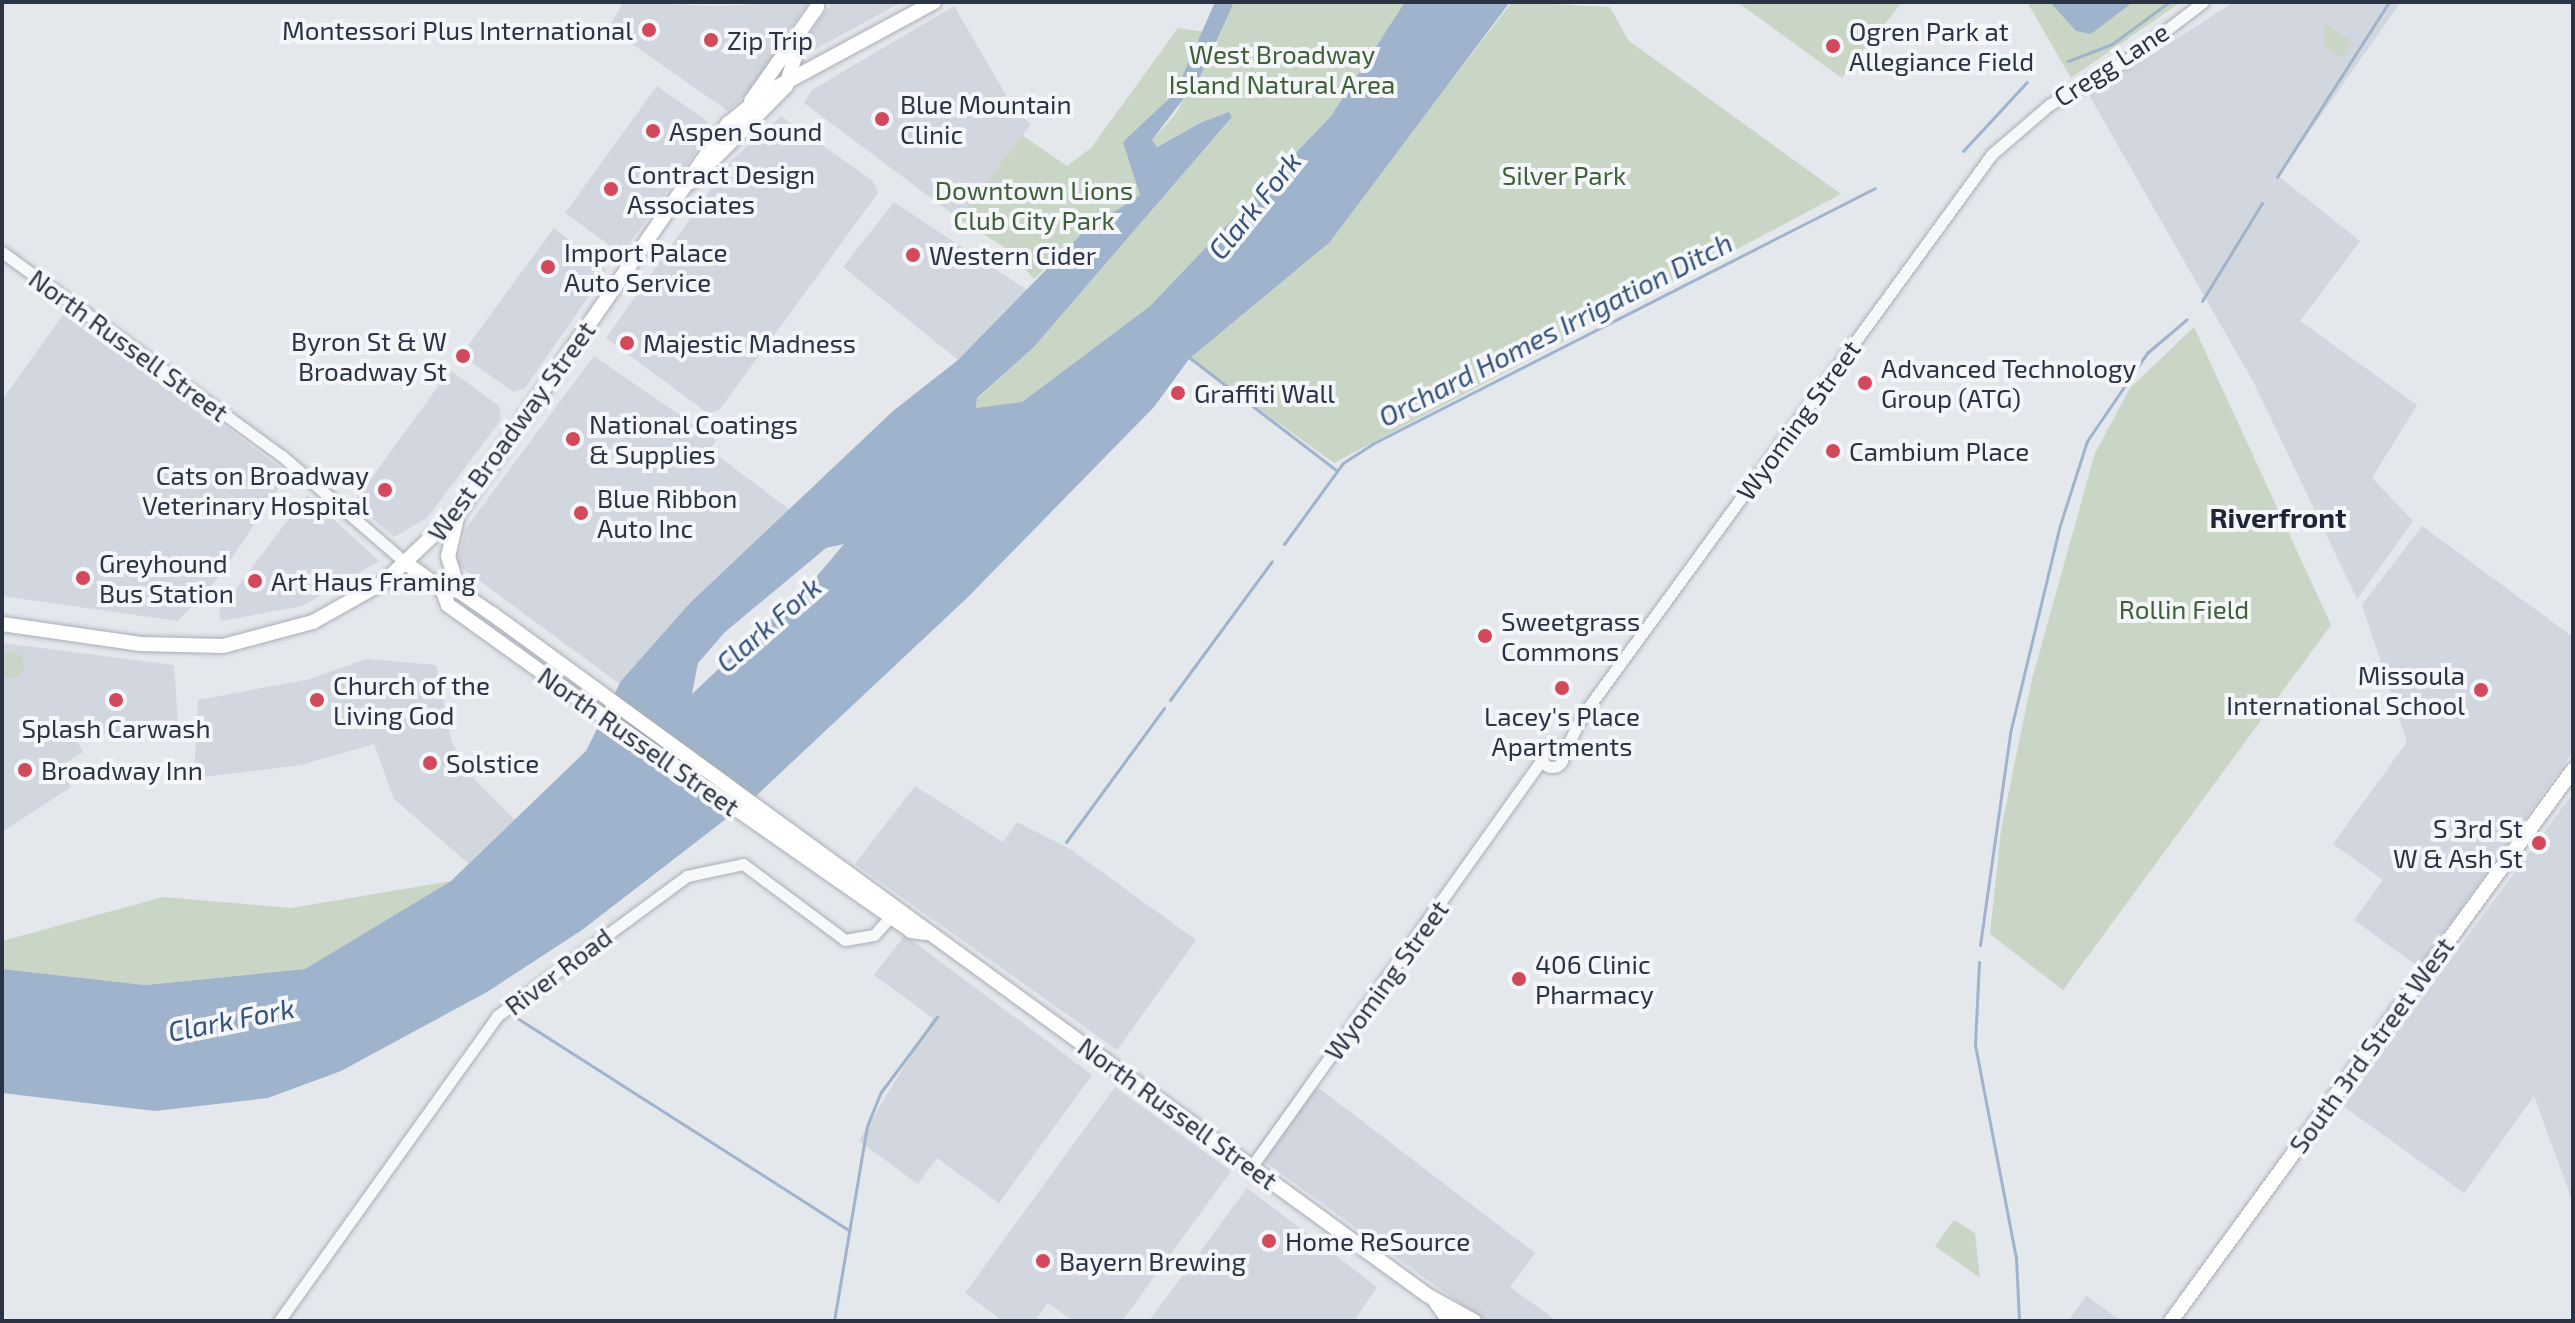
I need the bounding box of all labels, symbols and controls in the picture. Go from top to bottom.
place label: Montessori Plus International [282,14,633,46]
place label: Ogren Park at Allegiance Field [1849,15,2034,76]
street label: Cregg Lane [2048,15,2174,113]
marker: Montessori Plus International [640,21,658,39]
place label: Zip Trip [727,24,814,56]
marker: Zip Trip [702,31,720,49]
marker: Ogren Park at Allegiance Field [1824,37,1842,55]
park label: West Broadway Island Natural Area [1168,38,1396,100]
place label: Blue Mountain Clinic [900,88,1072,150]
marker: Blue Mountain Clinic [871,108,893,130]
place label: Aspen Sound [669,115,823,147]
marker: Aspen Sound [644,122,662,140]
water label: Clark Fork [1201,145,1307,265]
place label: Contract Design Associates [627,158,815,220]
park label: Silver Park [1501,159,1627,191]
park label: Downtown Lions Club City Park [935,174,1133,236]
marker: Contract Design Associates [602,180,620,198]
water label: Orchard Homes Irrigation Ditch [1372,225,1738,433]
place label: Import Palace Auto Service [564,236,728,298]
place label: Western Cider [929,239,1096,271]
marker: Western Cider [904,246,922,264]
marker: Import Palace Auto Service [539,258,557,276]
street label: North Russell Street [23,262,235,428]
street label: West Broadway Street [421,315,601,547]
place label: Byron St & W Broadway St [291,325,447,386]
place label: Majestic Madness [643,327,856,359]
marker: Majestic Madness [618,334,636,352]
street label: Wyoming Street [1730,334,1866,506]
marker: Byron St & W Broadway St [454,347,472,365]
place label: Advanced Technology Group (ATG) [1881,352,2137,414]
marker: Advanced Technology Group (ATG) [1856,374,1874,392]
place label: Graffiti Wall [1194,377,1335,409]
marker: Graffiti Wall [1169,384,1187,402]
place label: National Coatings & Supplies [589,408,799,470]
marker: National Coatings & Supplies [564,430,582,448]
place label: Cambium Place [1849,435,2029,467]
marker: Cambium Place [1824,442,1842,460]
place label: Cats on Broadway Veterinary Hospital [141,459,369,520]
marker: Cats on Broadway Veterinary Hospital [376,481,394,499]
place label: Blue Ribbon Auto Inc [597,482,737,544]
district label: Riverfront [2209,500,2347,534]
marker: Blue Ribbon Auto Inc [572,504,590,522]
place label: Greyhound Bus Station [99,547,234,608]
place label: Art Haus Framing [271,565,476,597]
marker: Greyhound Bus Station [74,569,92,587]
water label: Clark Fork [709,569,827,679]
marker: Art Haus Framing [246,572,264,590]
park label: Rollin Field [2119,593,2249,625]
place label: Sweetgrass Commons [1501,605,1640,666]
marker: Sweetgrass Commons [1476,627,1494,645]
place label: Missoula International School [2226,659,2465,720]
street label: North Russell Street [532,660,746,822]
place label: Church of the Living God [333,669,491,730]
marker: Lacey's Place Apartments [1553,679,1571,697]
marker: Missoula International School [2472,681,2490,699]
marker: Splash Carwash [107,691,125,709]
marker: Church of the Living God [308,691,326,709]
place label: Lacey's Place Apartments [1484,700,1640,762]
place label: Splash Carwash [21,712,211,744]
place label: Solstice [446,747,539,779]
place label: Broadway Inn [41,754,203,786]
marker: Solstice [421,754,439,772]
marker: Broadway Inn [16,761,34,779]
place label: S 3rd St W & Ash St [2392,812,2523,874]
marker: S 3rd St W & Ash St [2530,834,2548,852]
street label: Wyoming Street [1318,894,1454,1066]
street label: River Road [498,921,618,1021]
street label: South 3rd Street West [2282,931,2460,1159]
place label: 406 Clinic Pharmacy [1535,948,1654,1010]
marker: 406 Clinic Pharmacy [1510,970,1528,988]
water label: Clark Fork [165,990,297,1048]
street label: North Russell Street [1072,1030,1284,1196]
place label: Home ReSource [1285,1225,1470,1257]
marker: Home ReSource [1260,1232,1278,1250]
place label: Bayern Brewing [1059,1245,1246,1277]
marker: Bayern Brewing [1034,1252,1052,1270]

